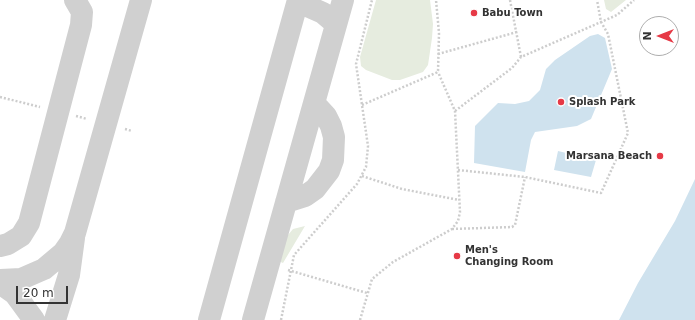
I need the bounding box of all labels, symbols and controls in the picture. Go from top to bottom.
place label: Babu Town [482,7,543,19]
marker: Babu Town [469,8,479,18]
north arrow [639,16,679,56]
text: N [641,31,654,41]
place label: Splash Park [569,96,635,108]
marker: Splash Park [556,97,566,107]
place label: Marsana Beach [566,150,652,162]
marker: Marsana Beach [655,151,665,161]
place label: Men's Changing Room [465,244,554,268]
marker: Men's Changing Room [452,251,462,261]
scale bar [18,278,70,304]
text: 20 m [23,286,54,300]

